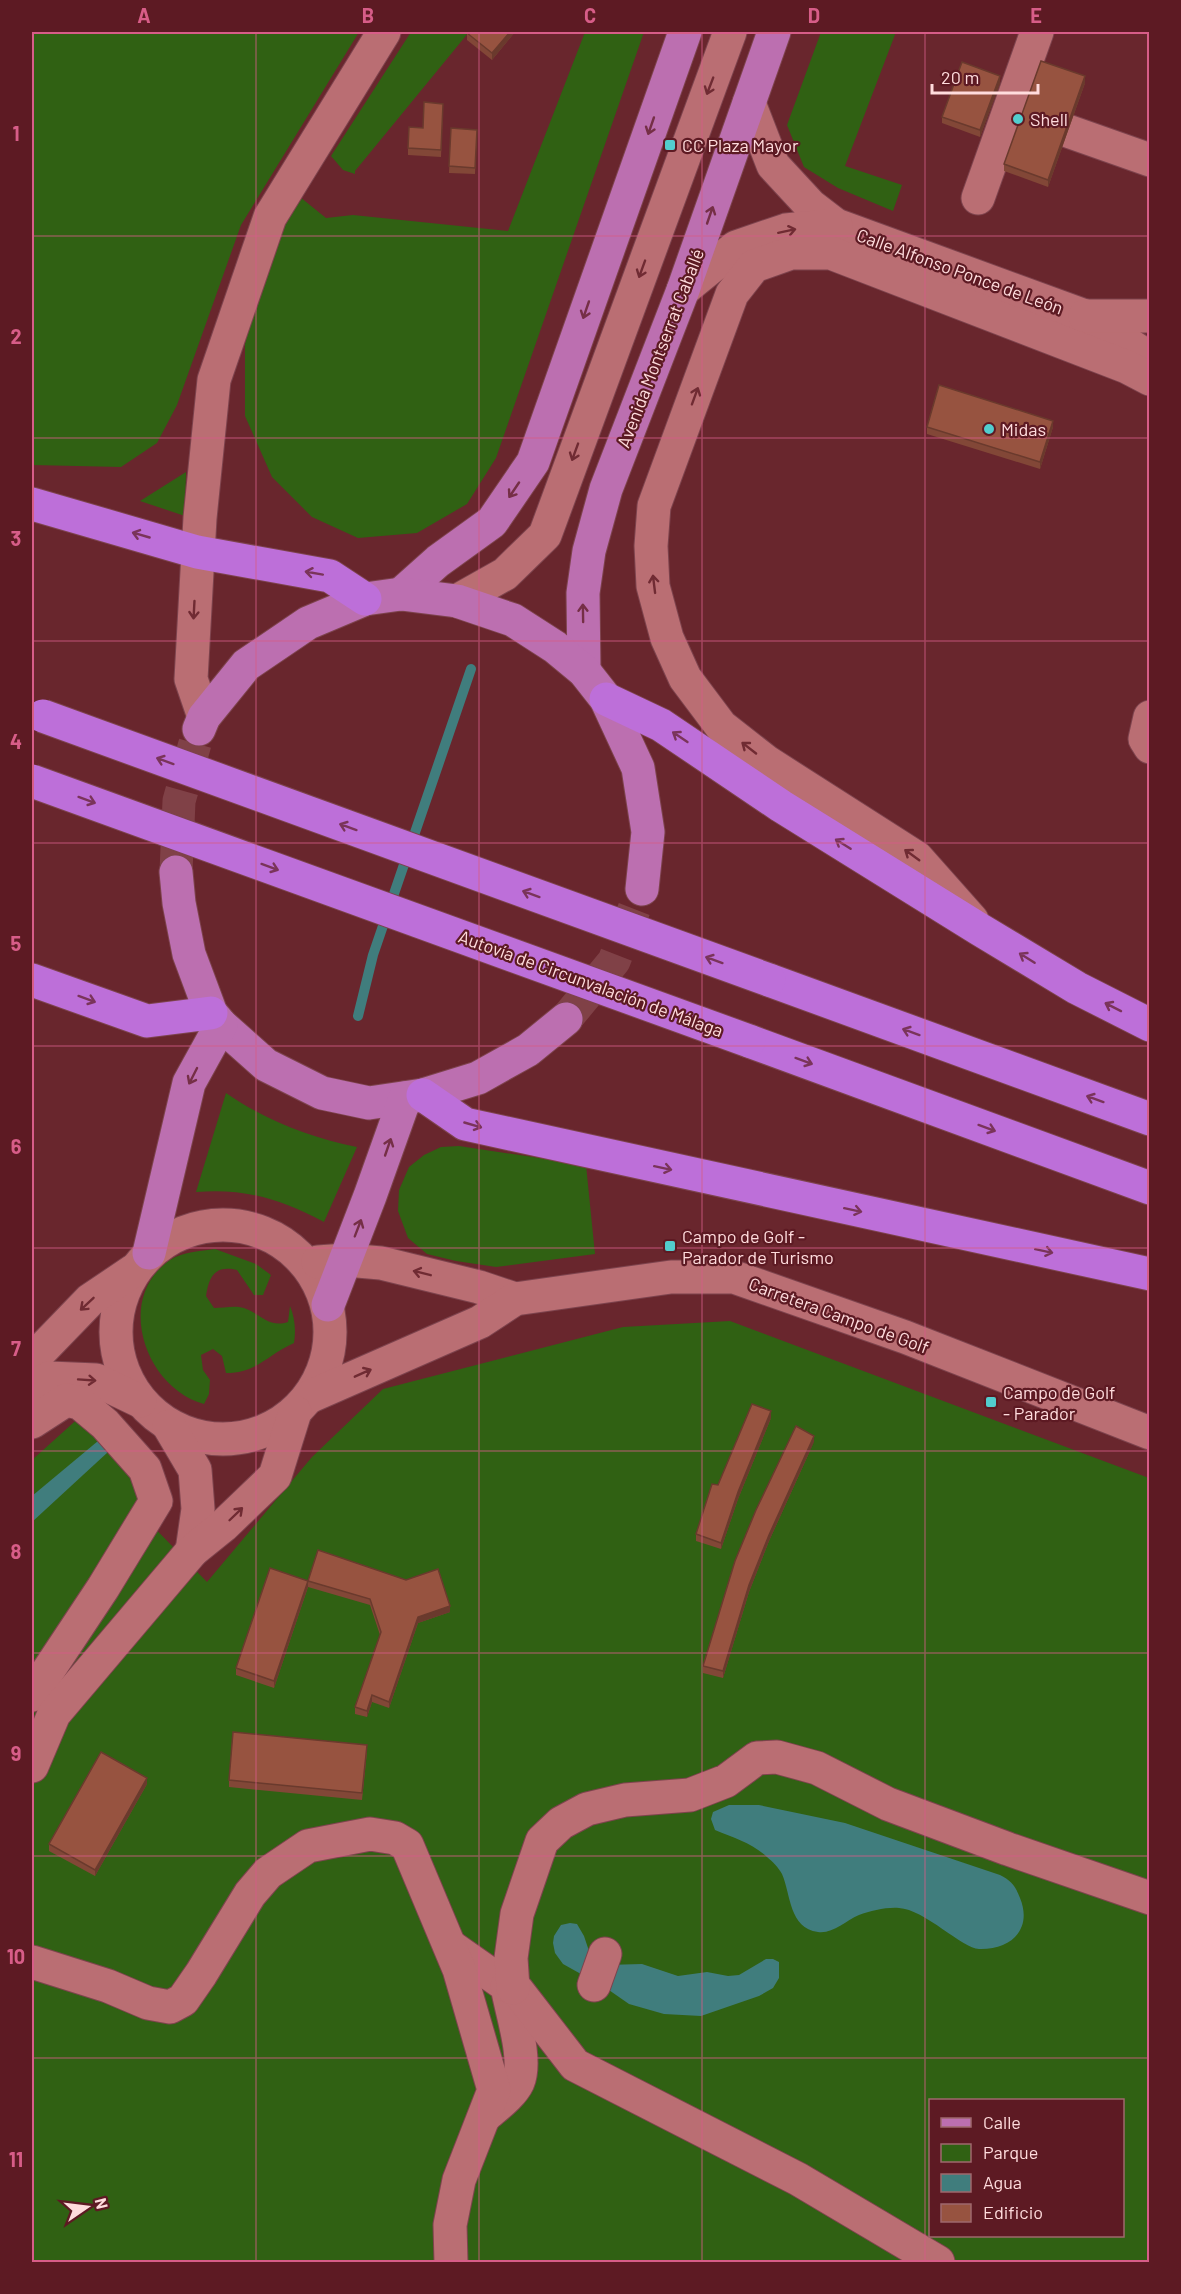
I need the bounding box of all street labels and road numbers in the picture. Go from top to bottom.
street label: Calle Alfonso Ponce de León [854,223,1066,319]
street label: Avenida Montserrat Caballé [612,245,708,451]
street label: Autovía de Circunvalación de Málaga [456,925,726,1041]
street label: Carretera Campo de Golf [746,1272,932,1358]

